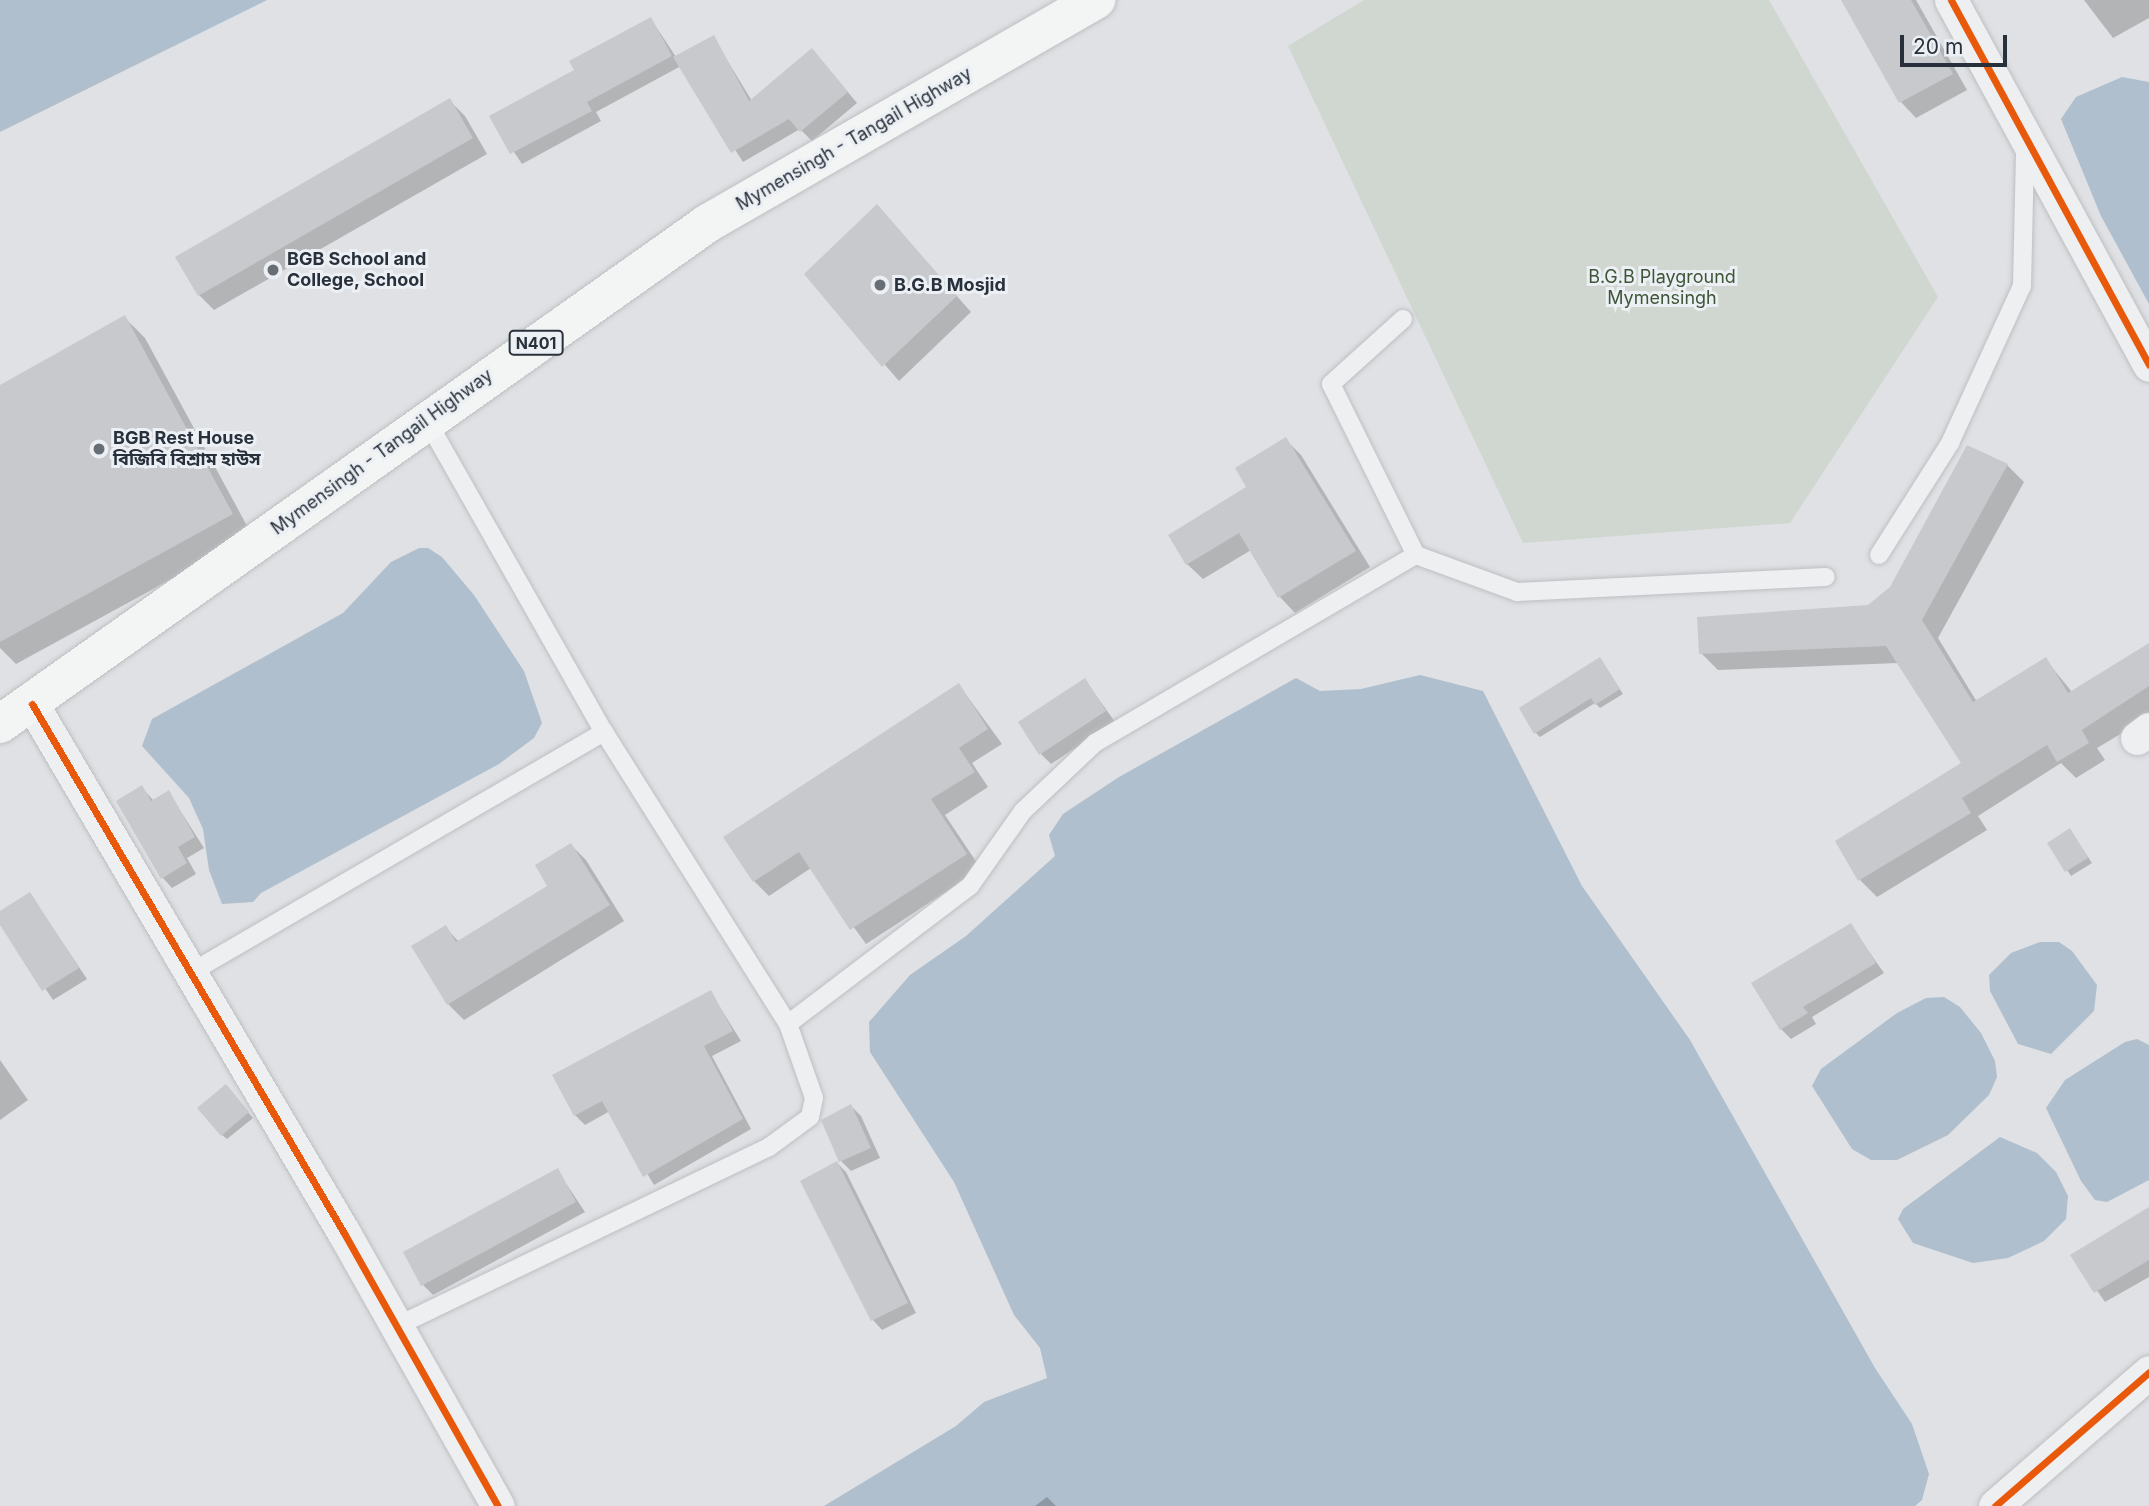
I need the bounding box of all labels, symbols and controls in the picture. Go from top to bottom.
scale bar [1904,21,2011,65]
text: 20 m [1913,34,1963,59]
street label: Mymensingh - Tangail Highway [733,63,975,215]
place label: BGB School and College, School [287,249,426,292]
marker: BGB School and College, School [265,262,281,278]
park label: B.G.B Playground Mymensingh [1588,267,1736,310]
place label: B.G.B Mosjid [894,274,1006,296]
marker: B.G.B Mosjid [872,277,888,293]
road number: N401 [508,330,564,356]
street label: Mymensingh - Tangail Highway [267,364,497,540]
place label: BGB Rest House বিজিবি বিশ্রাম হাউস [113,428,260,471]
marker: BGB Rest House বিজিবি বিশ্রাম হাউস [91,441,107,457]

